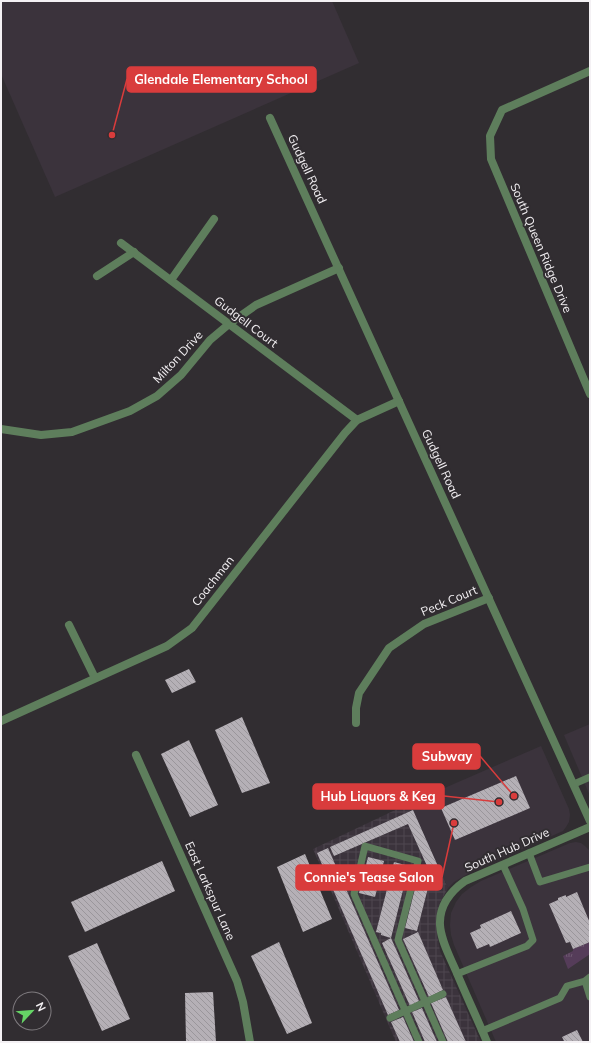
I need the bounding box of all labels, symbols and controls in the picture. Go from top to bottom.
callout: Glendale Elementary School [127,67,316,92]
text: Glendale Elementary School [134,71,308,88]
street label: Gudgell Road [285,132,330,206]
street label: South Queen Ridge Drive [507,181,576,315]
street label: Gudgell Court [211,293,281,350]
street label: Milton Drive [150,327,206,386]
street label: Gudgell Road [419,427,464,501]
street label: Coachman [188,553,237,609]
street label: Peck Court [418,582,479,619]
callout: Subway [413,744,480,769]
text: Subway [422,748,473,765]
callout: Hub Liquors & Keg [313,784,444,809]
text: Hub Liquors & Keg [321,788,435,804]
street label: South Hub Drive [462,824,551,875]
street label: East Larkspur Lane [182,839,239,942]
callout: Connie's Tease Salon [296,865,442,890]
text: Connie's Tease Salon [304,869,434,885]
north arrow [12,991,52,1031]
text: N [33,1000,49,1013]

